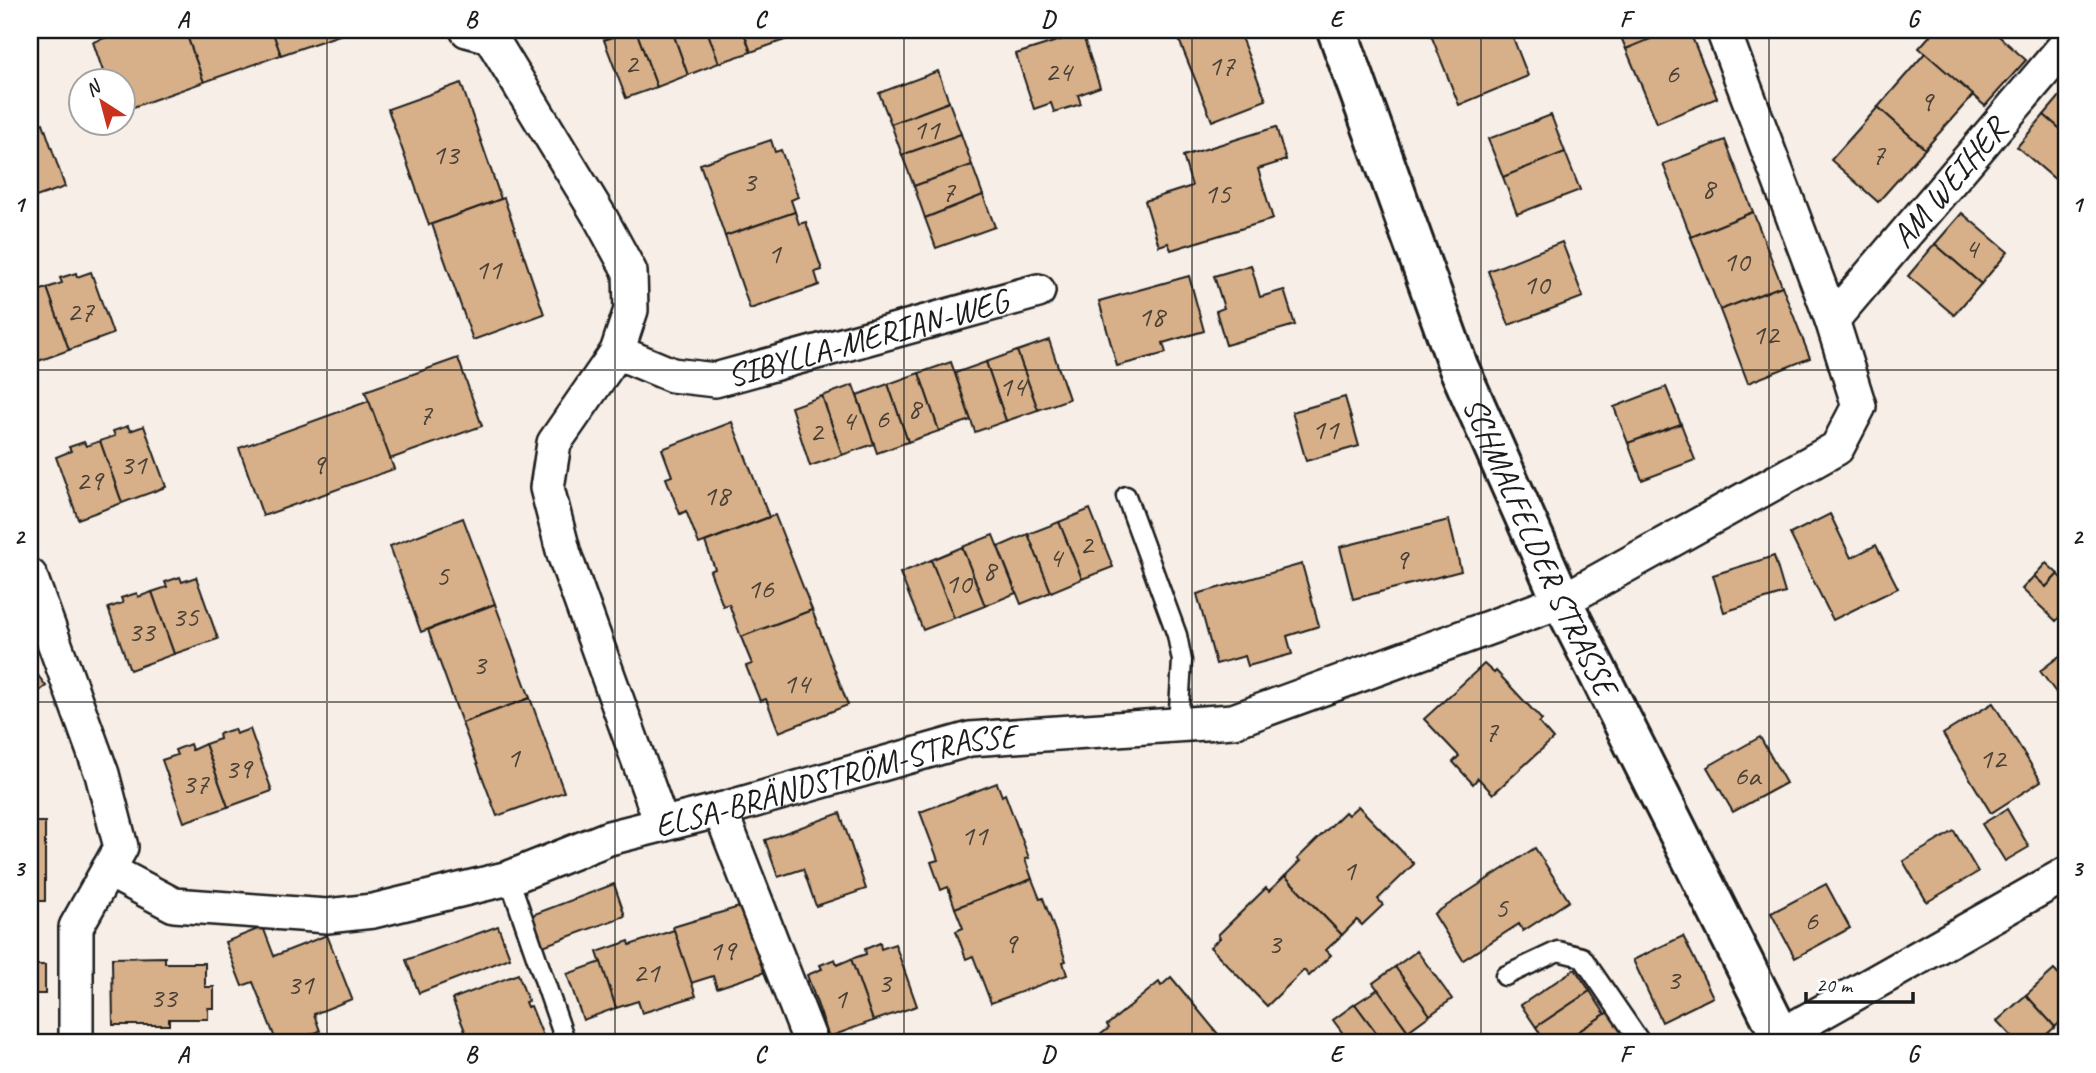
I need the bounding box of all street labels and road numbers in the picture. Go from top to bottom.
street label: AM WEIHER [1882,106,2018,256]
street label: SIBYLLA-MERIAN-WEG [722,278,1016,397]
street label: SCHMALFELDER STRASSE [1453,390,1629,706]
street label: ELSA-BRÄNDSTRÖM-STRASSE [650,715,1021,847]

